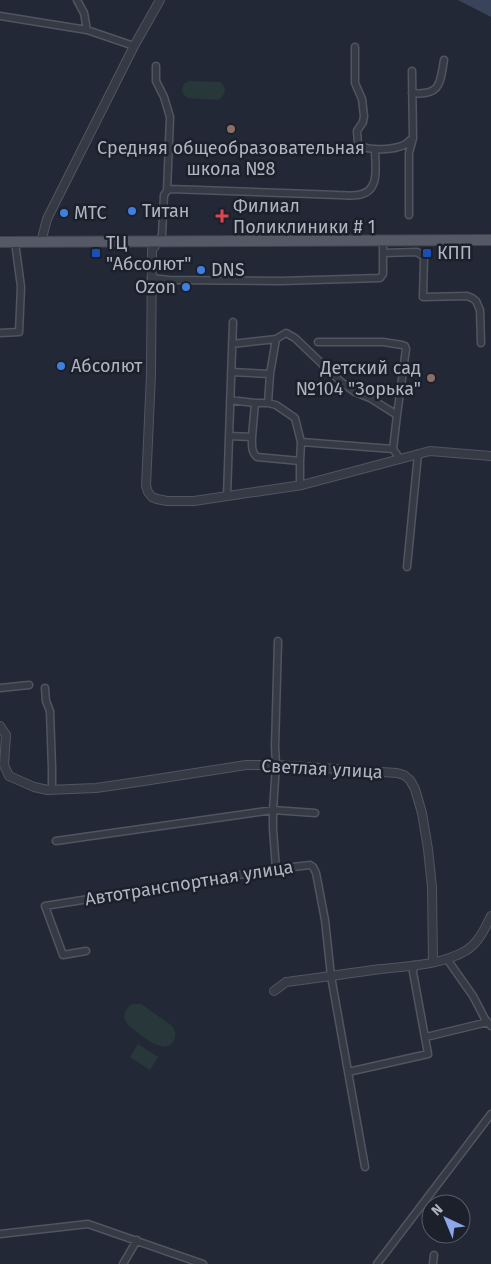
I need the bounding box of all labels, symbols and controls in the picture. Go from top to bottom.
marker: Средняя общеобразовательная школа №8 [225,123,237,135]
place label: Средняя общеобразовательная школа №8 [97,137,365,180]
place label: Филиал Поликлиники # 1 [233,195,375,238]
place label: Титан [142,200,189,222]
place label: МТС [74,202,107,224]
marker: Титан [126,205,138,217]
marker: МТС [58,207,70,219]
marker: Филиал Поликлиники # 1 [215,209,229,223]
place label: ТЦ "Абсолют" [106,232,191,275]
place label: КПП [437,242,472,264]
marker: ТЦ "Абсолют" [90,247,102,259]
marker: КПП [421,247,433,259]
place label: DNS [211,259,245,281]
marker: DNS [195,264,207,276]
place label: Ozon [135,276,176,298]
marker: Ozon [180,281,192,293]
place label: Абсолют [71,355,143,377]
place label: Детский сад №104 "Зорька" [296,357,421,400]
marker: Абсолют [55,360,67,372]
marker: Детский сад №104 "Зорька" [425,372,437,384]
street label: Светлая улица [261,755,383,783]
street label: Автотранспортная улица [83,856,295,910]
north arrow [421,1194,471,1244]
text: N [428,1201,447,1219]

